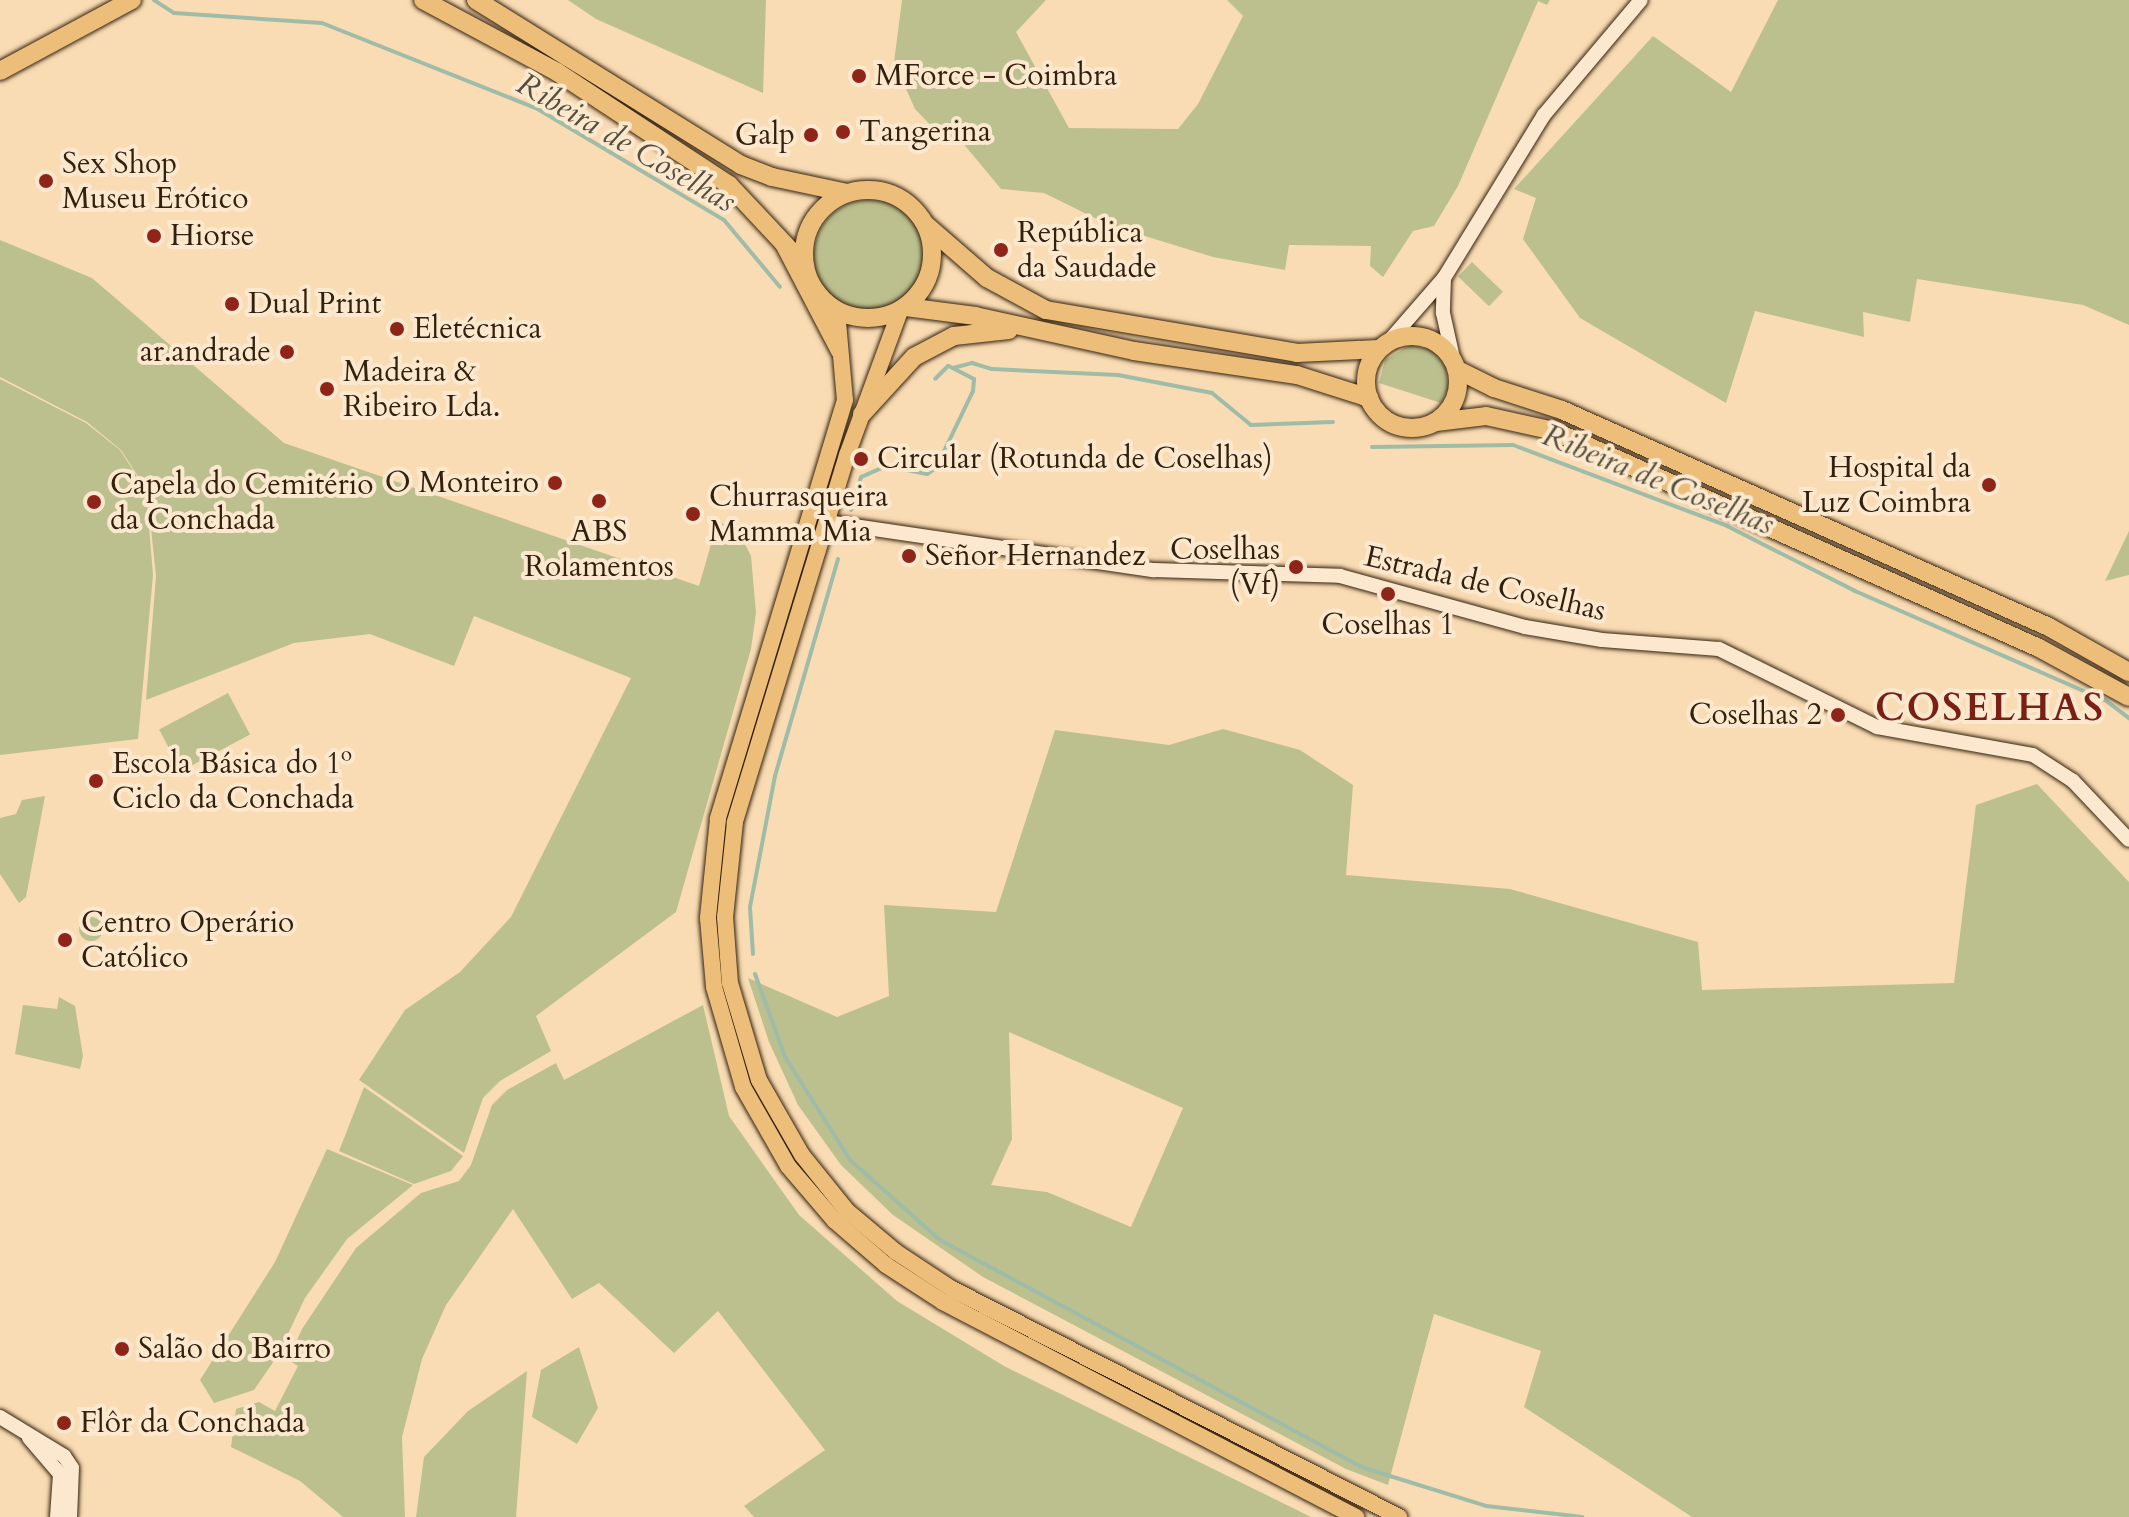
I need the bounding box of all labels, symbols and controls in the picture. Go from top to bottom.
place label: MForce - Coimbra [875,58,1117,94]
water label: Ribeira de Coselhas [510,65,742,221]
marker: MForce - Coimbra [850,67,868,85]
place label: Tangerina [859,114,991,150]
place label: Galp [735,117,795,153]
marker: Tangerina [834,123,852,141]
marker: Galp [802,126,820,144]
place label: Sex Shop Museu Erótico [62,146,248,216]
marker: Sex Shop Museu Erótico [37,172,55,190]
place label: República da Saudade [1017,215,1157,286]
place label: Hiorse [170,218,254,254]
marker: Hiorse [145,227,163,245]
marker: República da Saudade [992,241,1010,259]
place label: Dual Print [248,286,381,322]
marker: Dual Print [223,295,241,313]
place label: Eletécnica [413,311,542,347]
marker: Eletécnica [388,320,406,338]
place label: ar.andrade [140,334,271,370]
marker: ar.andrade [278,343,296,361]
place label: Madeira & Ribeiro Lda. [343,354,500,424]
marker: Madeira & Ribeiro Lda. [318,380,336,398]
water label: Ribeira de Coselhas [1537,416,1779,544]
place label: Circular (Rotunda de Coselhas) [877,441,1273,477]
marker: Circular (Rotunda de Coselhas) [852,450,870,468]
place label: Hospital da Luz Coimbra [1802,450,1971,520]
place label: O Monteiro [385,465,539,501]
place label: Capela do Cemitério da Conchada [110,467,373,538]
marker: O Monteiro [546,474,564,492]
marker: Hospital da Luz Coimbra [1978,474,2000,496]
place label: Churrasqueira Mamma Mia [709,479,888,550]
marker: ABS Rolamentos [590,492,608,510]
marker: Capela do Cemitério da Conchada [85,493,103,511]
marker: Churrasqueira Mamma Mia [684,505,702,523]
place label: ABS Rolamentos [524,514,674,584]
place label: Coselhas (Vf) [1170,532,1280,602]
place label: Señor Hernandez [925,538,1146,574]
street label: Estrada de Coselhas [1361,539,1609,629]
marker: Señor Hernandez [900,547,918,565]
marker: Coselhas (Vf) [1287,558,1305,576]
marker: Coselhas 1 [1379,585,1397,603]
place label: Coselhas 1 [1321,607,1455,643]
district label: COSELHAS [1875,686,2105,732]
place label: Coselhas 2 [1689,697,1822,733]
marker: Coselhas 2 [1829,706,1847,724]
place label: Escola Básica do 1º Ciclo da Conchada [112,746,354,816]
marker: Escola Básica do 1º Ciclo da Conchada [87,772,105,790]
place label: Centro Operário Católico [81,905,294,976]
marker: Centro Operário Católico [56,931,74,949]
place label: Salão do Bairro [138,1331,331,1367]
marker: Salão do Bairro [113,1340,131,1358]
place label: Flôr da Conchada [80,1405,305,1441]
marker: Flôr da Conchada [55,1414,73,1432]

